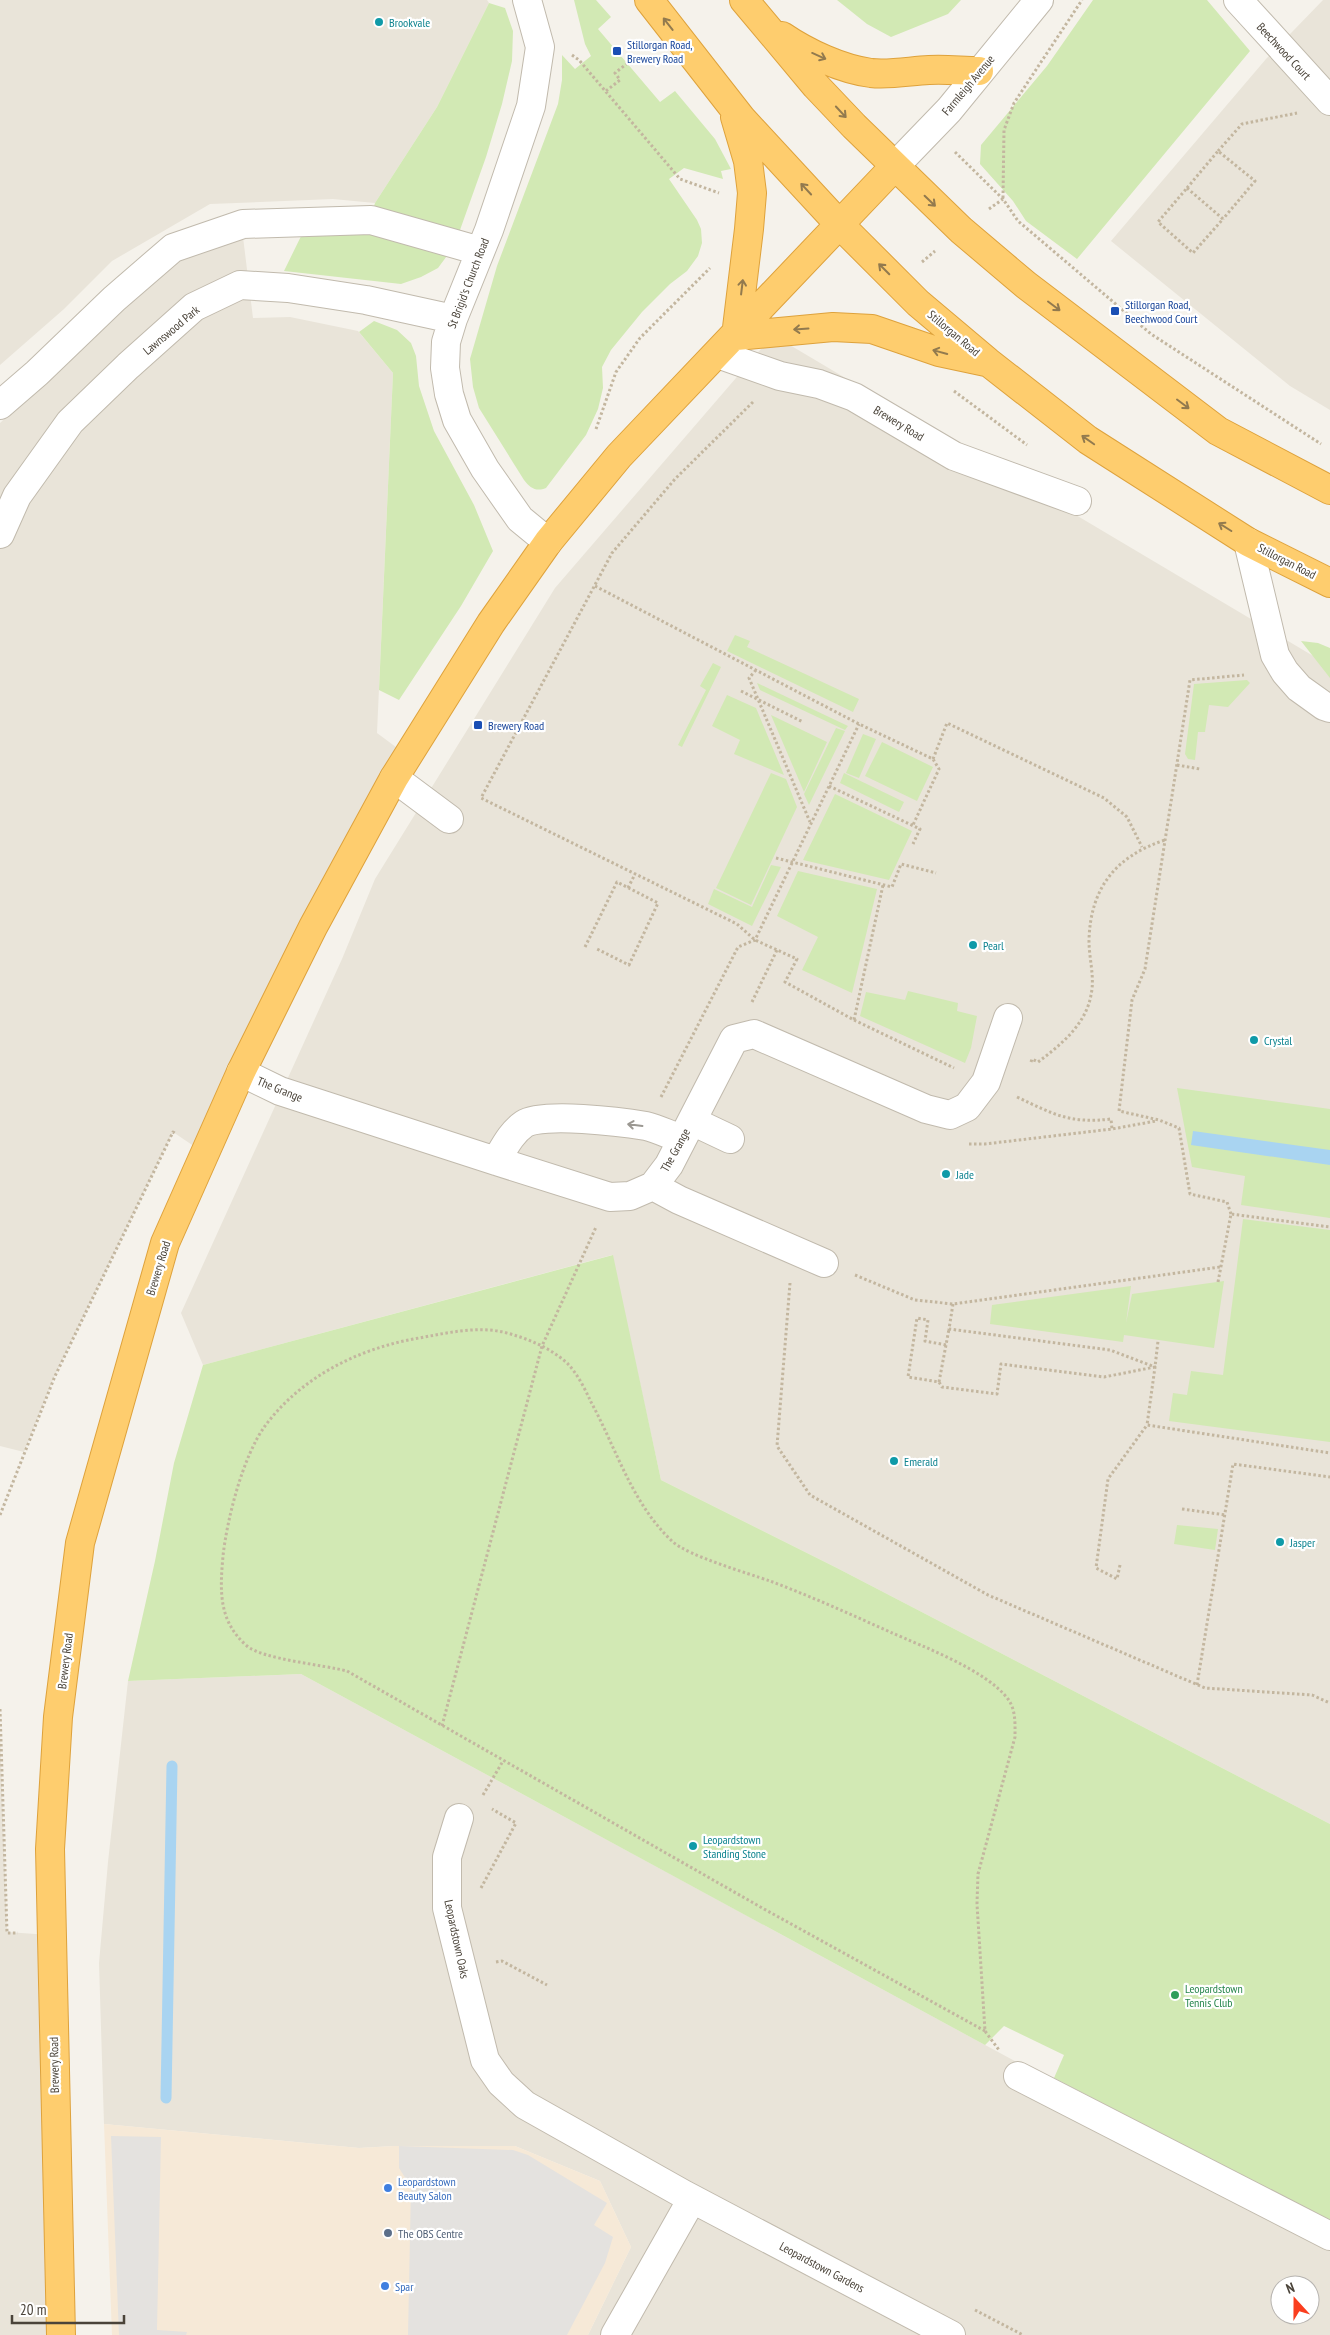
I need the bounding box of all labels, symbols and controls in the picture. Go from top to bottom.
place label: Brookvale [389,15,430,30]
marker: Brookvale [373,16,385,28]
one-way arrow [662,18,673,31]
street label: Beechwood Court [1254,19,1315,83]
place label: Stillorgan Road, Brewery Road [627,37,693,66]
marker: Stillorgan Road, Brewery Road [611,45,623,57]
one-way arrow [811,51,826,61]
street label: Farmleigh Avenue [938,52,998,118]
one-way arrow [835,105,847,118]
one-way arrow [800,183,812,196]
one-way arrow [923,195,936,207]
street label: St Brigid's Church Road [444,236,492,330]
one-way arrow [878,263,890,275]
one-way arrow [737,280,747,296]
place label: Stillorgan Road, Beechwood Court [1125,297,1198,326]
one-way arrow [1047,300,1060,311]
street label: Lawnswood Park [140,302,202,358]
marker: Stillorgan Road, Beechwood Court [1109,305,1121,317]
street label: Stillorgan Road [925,307,983,359]
one-way arrow [793,325,809,334]
one-way arrow [932,347,948,356]
one-way arrow [1176,399,1189,410]
street label: Brewery Road [871,402,927,444]
one-way arrow [1081,435,1095,445]
one-way arrow [1219,522,1233,532]
street label: Stillorgan Road [1255,540,1319,582]
place label: Brewery Road [488,718,544,733]
marker: Brewery Road [472,719,484,731]
place label: Pearl [983,938,1004,953]
marker: Pearl [967,939,979,951]
place label: Crystal [1264,1033,1292,1048]
marker: Crystal [1248,1034,1260,1046]
street label: The Grange [255,1073,305,1105]
one-way arrow [628,1120,644,1130]
street label: The Grange [657,1126,693,1174]
place label: Jade [955,1167,974,1182]
marker: Jade [940,1168,952,1180]
street label: Brewery Road [143,1239,173,1297]
place label: Emerald [904,1454,938,1469]
marker: Emerald [888,1455,900,1467]
place label: Jasper [1289,1535,1316,1550]
marker: Jasper [1274,1536,1286,1548]
street label: Brewery Road [54,1632,76,1690]
place label: Leopardstown Standing Stone [703,1832,766,1861]
marker: Leopardstown Standing Stone [687,1840,699,1852]
street label: Leopardstown Oaks [441,1898,473,1980]
place label: Leopardstown Tennis Club [1185,1981,1243,2010]
marker: Leopardstown Tennis Club [1169,1989,1181,2001]
street label: Brewery Road [46,2037,62,2093]
place label: Leopardstown Beauty Salon [398,2174,456,2203]
marker: Leopardstown Beauty Salon [382,2182,394,2194]
place label: The OBS Centre [398,2226,463,2241]
marker: The OBS Centre [382,2227,394,2239]
street label: Leopardstown Gardens [777,2238,867,2296]
north arrow [1270,2275,1320,2325]
text: N [1284,2278,1297,2298]
place label: Spar [395,2279,414,2294]
marker: Spar [379,2280,391,2292]
scale bar [12,2292,125,2324]
text: 20 m [20,2300,46,2319]

